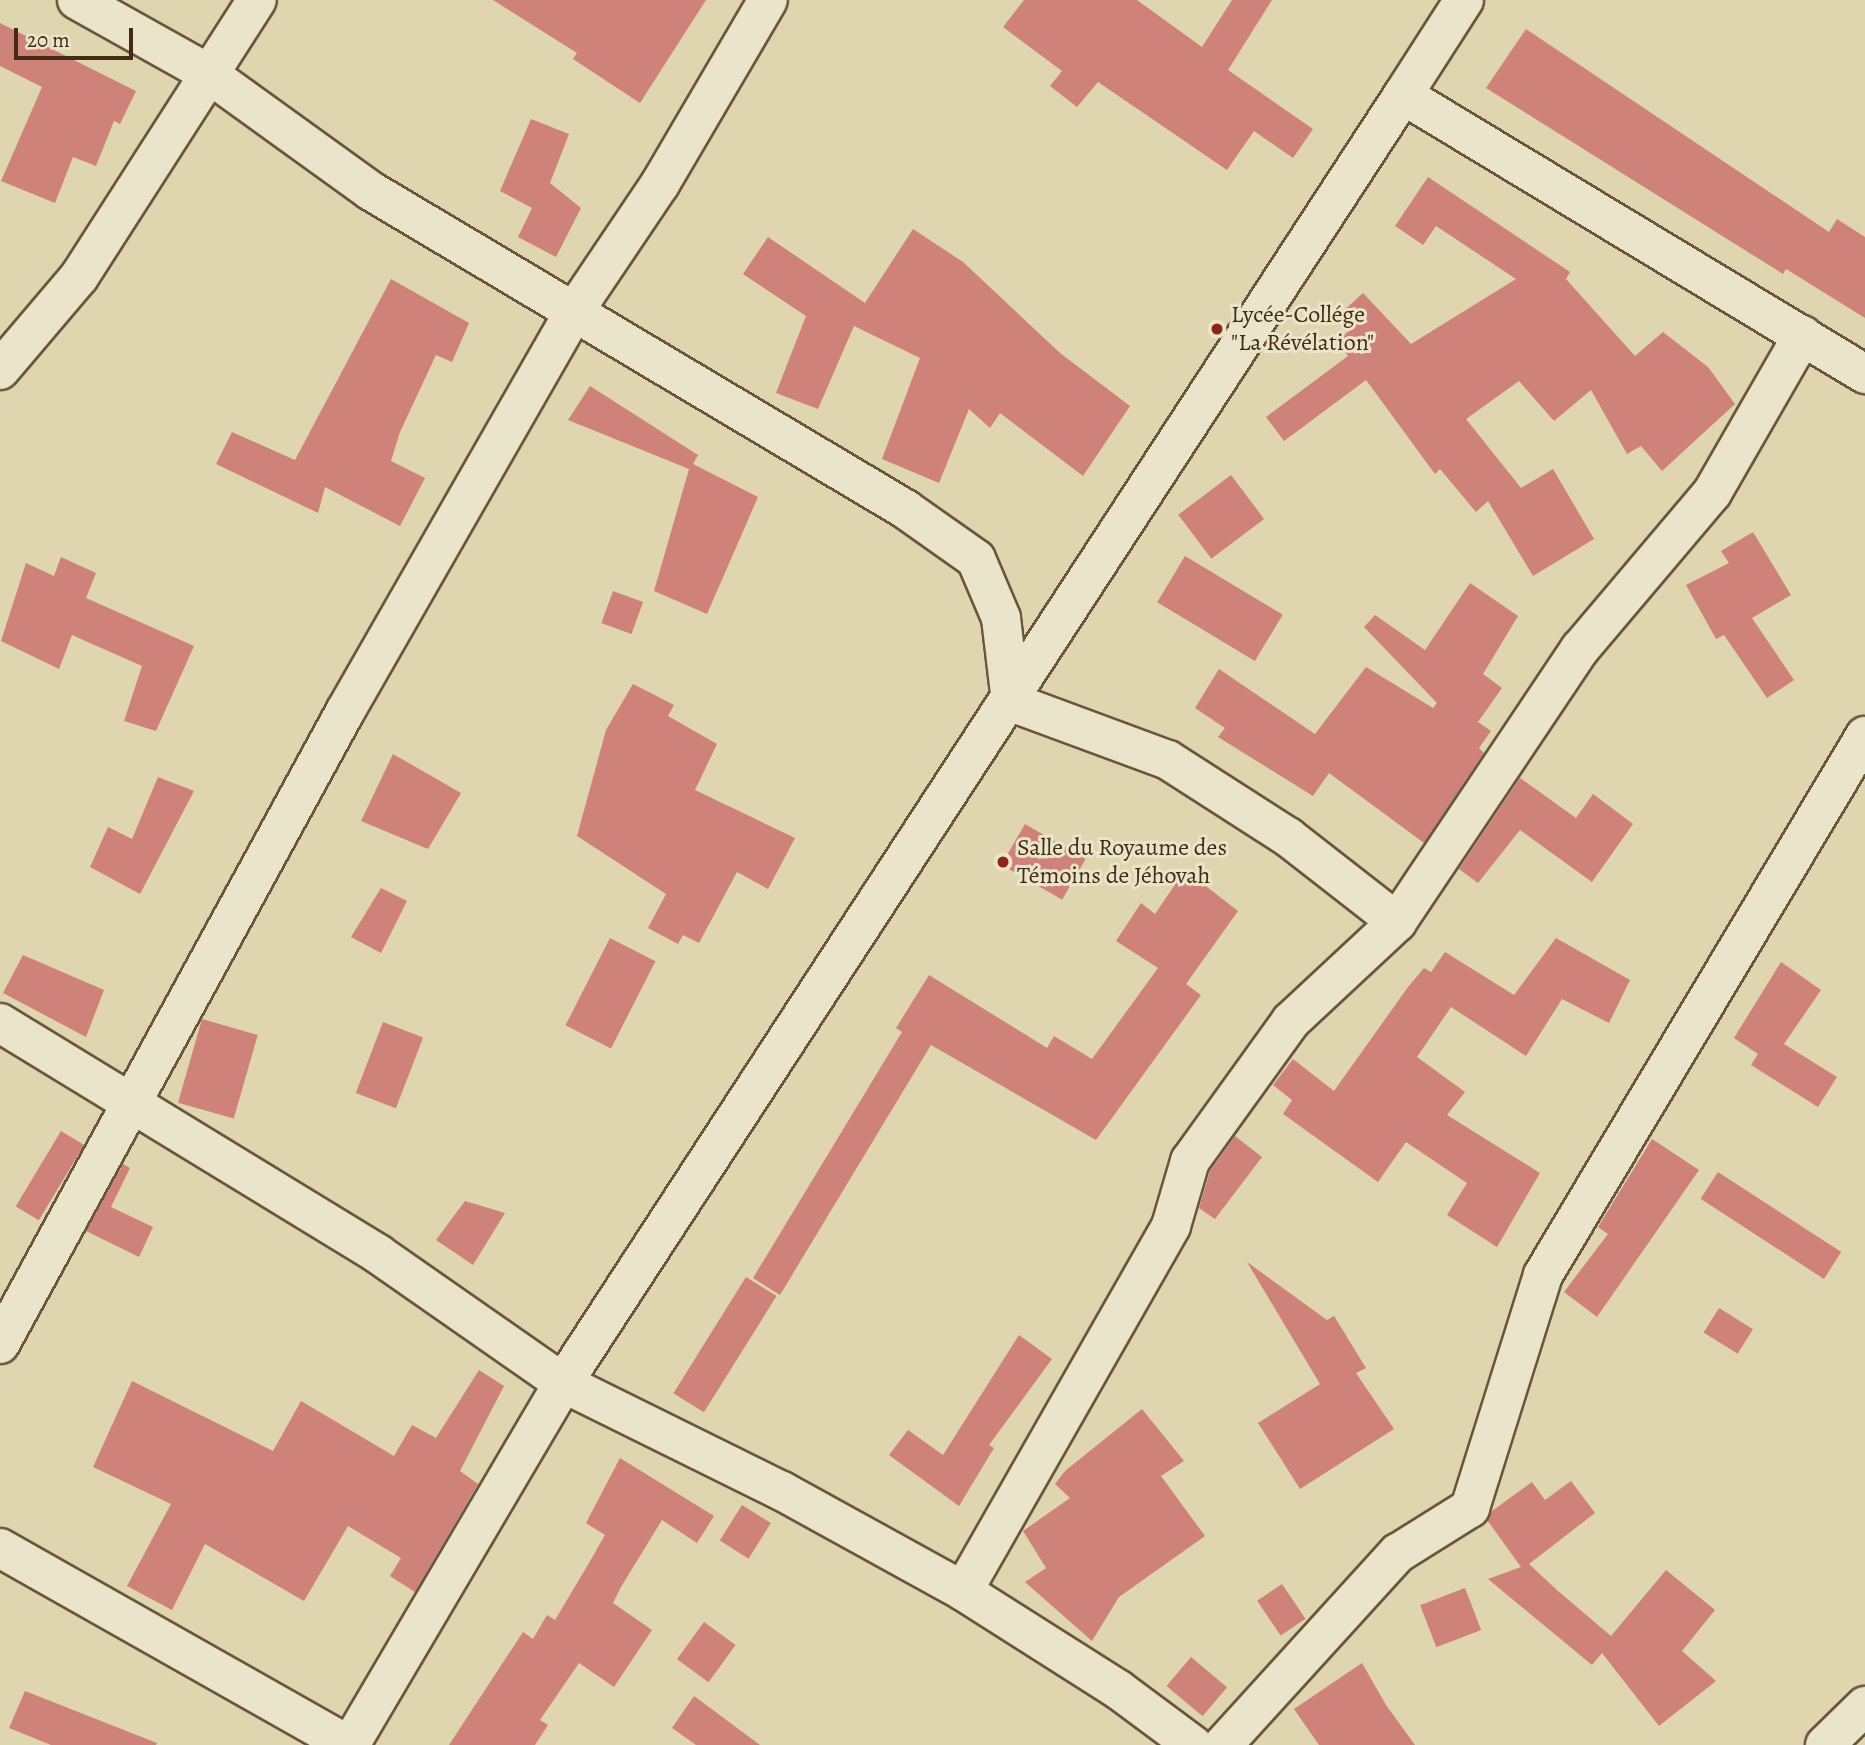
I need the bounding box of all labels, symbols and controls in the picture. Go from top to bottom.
scale bar [18,14,136,58]
text: 20 m [27,26,70,54]
place label: Lycée-Collége "La Révélation" [1231,301,1374,357]
marker: Lycée-Collége "La Révélation" [1209,321,1225,337]
place label: Salle du Royaume des Témoins de Jéhovah [1017,834,1227,890]
marker: Salle du Royaume des Témoins de Jéhovah [995,854,1011,870]

